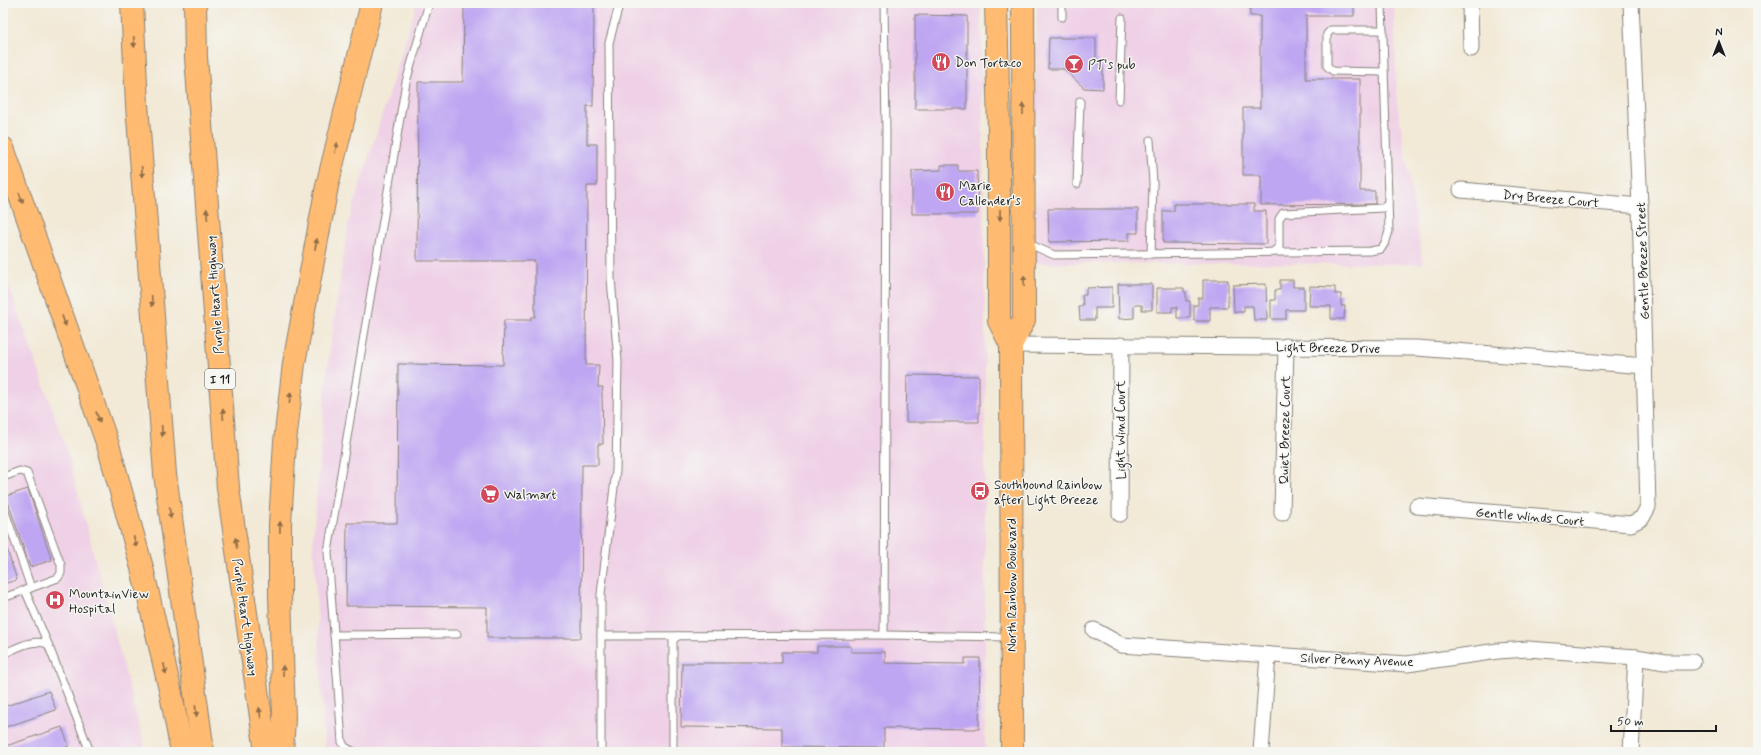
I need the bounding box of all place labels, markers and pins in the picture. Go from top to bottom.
restaurant icon: Don Tortaco [930,51,952,73]
bar icon: PT's pub [1063,53,1085,75]
place label: Don Tortaco [955,55,1022,72]
place label: PT's pub [1088,57,1136,74]
place label: Marie Callender's [959,178,1021,210]
restaurant icon: Marie Callender's [934,181,956,203]
place label: Southbound Rainbow after Light Breeze [994,477,1102,511]
bus stop icon: Southbound Rainbow after Light Breeze [969,480,991,502]
supermarket icon: Walmart [479,483,501,505]
place label: Walmart [504,487,557,504]
place label: MountainView Hospital [69,586,149,618]
hospital icon: MountainView Hospital [44,589,66,611]

